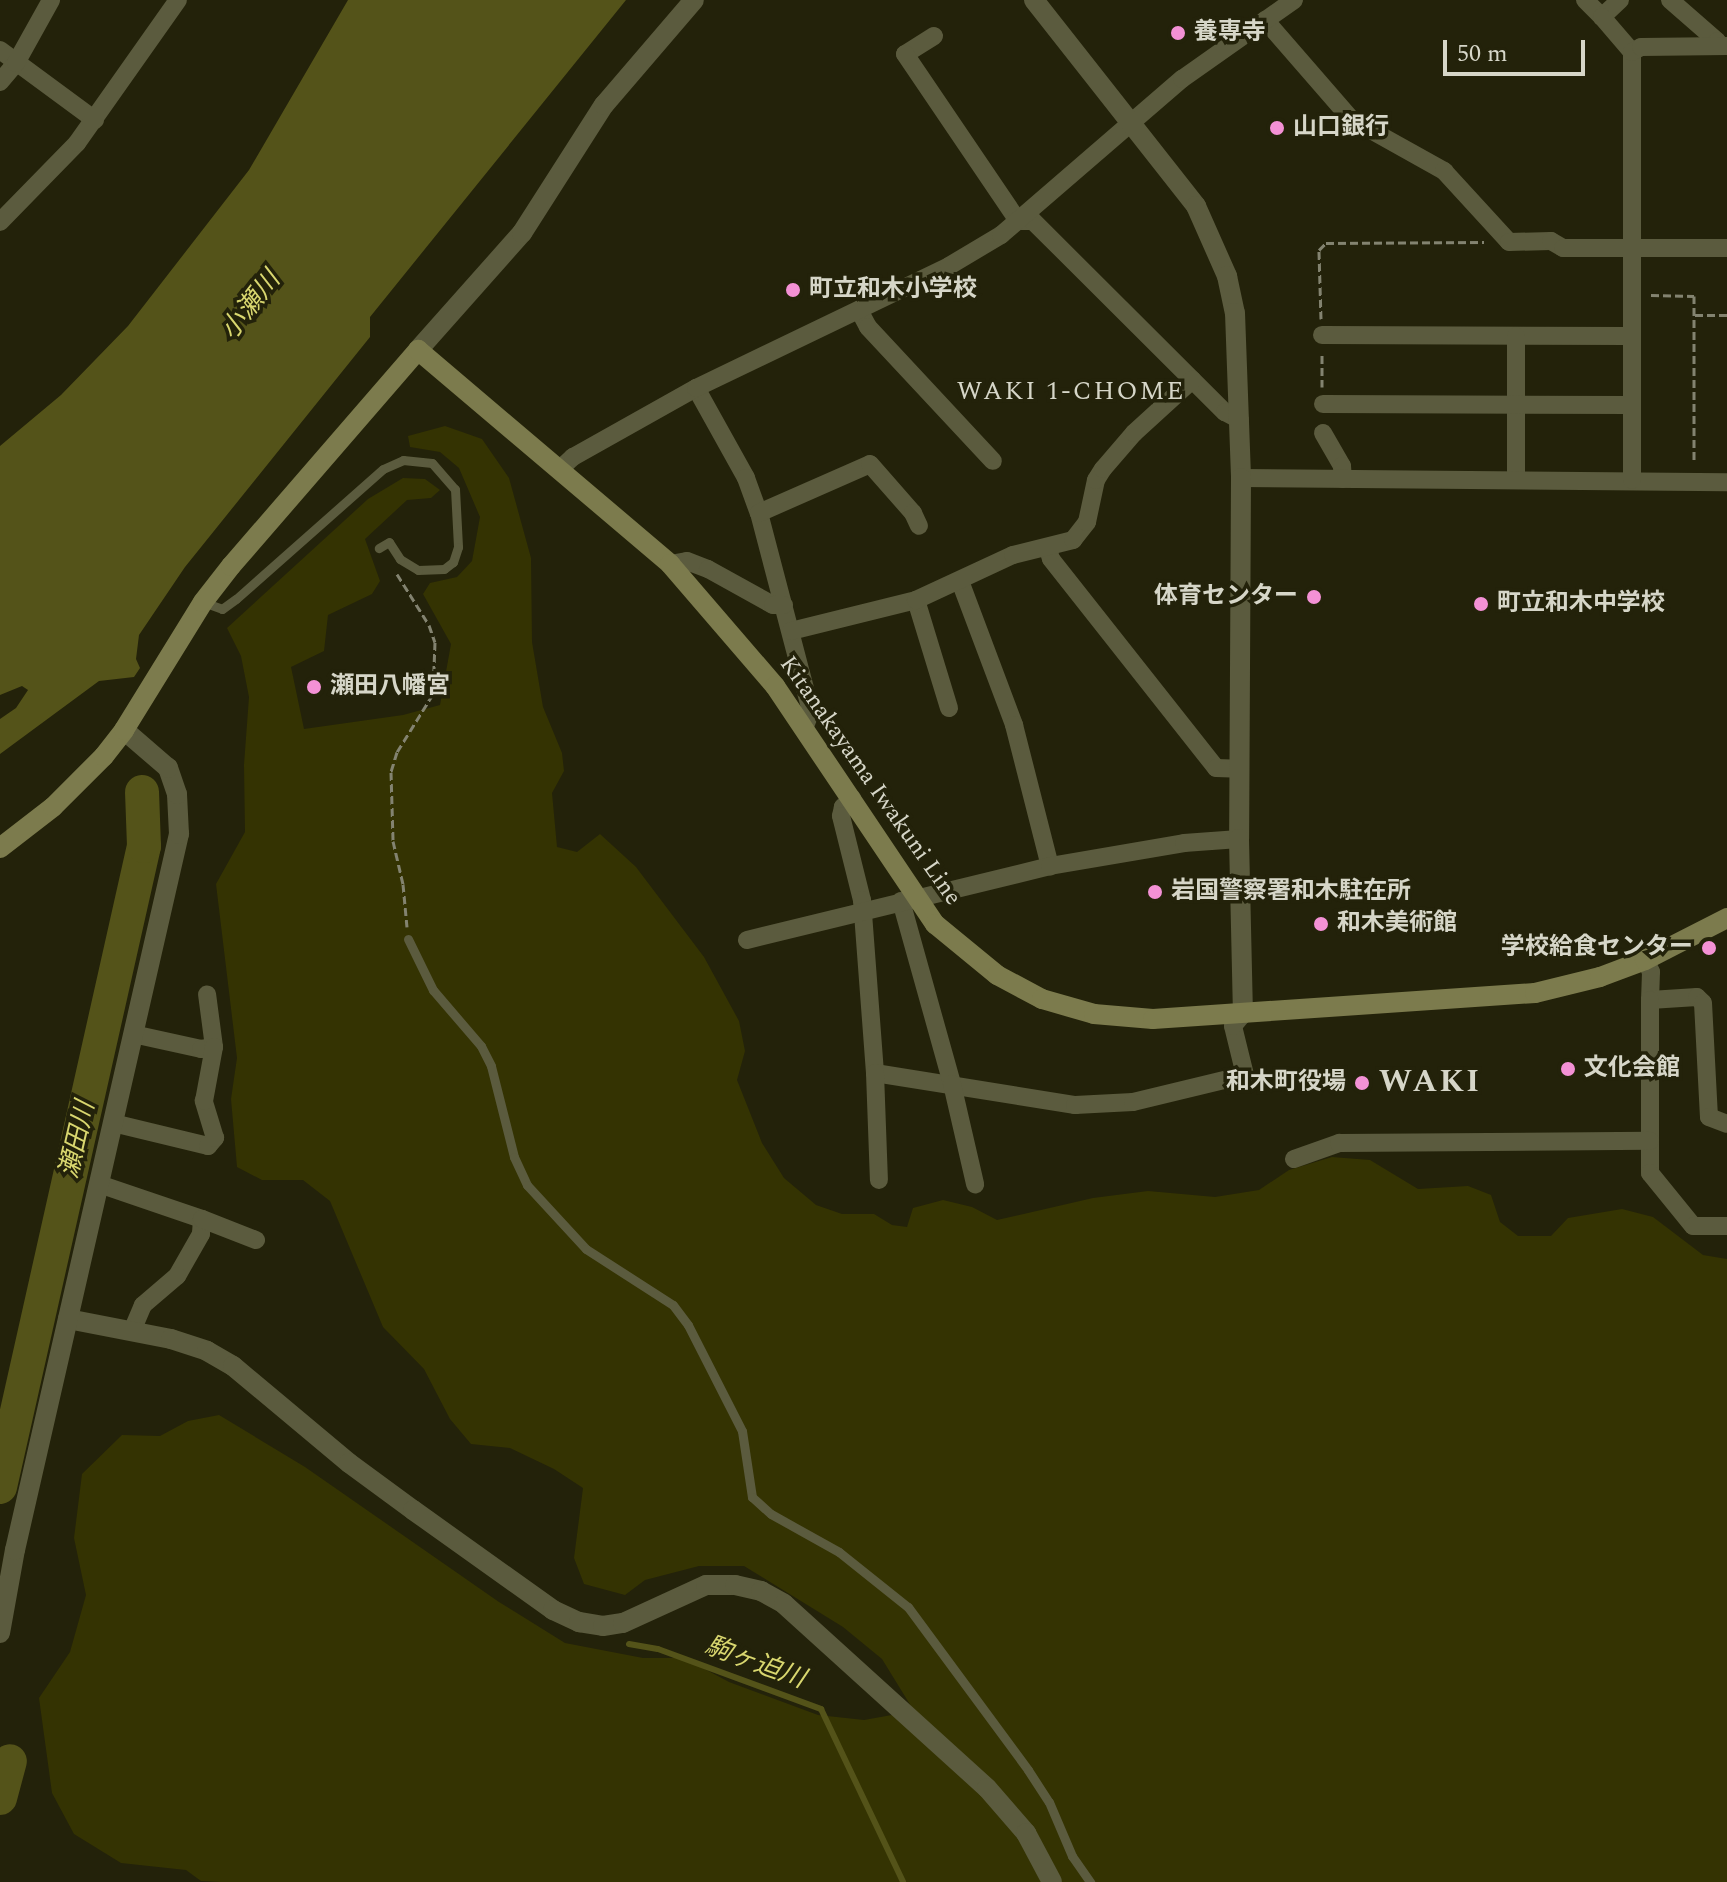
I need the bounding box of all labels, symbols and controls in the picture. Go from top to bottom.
place label: 養専寺 [1194,19,1266,47]
marker: 養専寺 [1169,24,1187,42]
scale bar [1447,24,1589,74]
text: 50 m [1457,36,1508,72]
place label: 山口銀行 [1293,114,1389,142]
marker: 山口銀行 [1268,119,1286,137]
water label: 小瀬川 [215,266,287,346]
place label: 町立和木小学校 [809,276,977,304]
marker: 町立和木小学校 [784,281,802,299]
district label: WAKI 1-CHOME [957,376,1185,408]
place label: 体育センター [1154,583,1298,611]
marker: 体育センター [1305,588,1323,606]
place label: 町立和木中学校 [1497,590,1665,618]
marker: 町立和木中学校 [1472,595,1490,613]
street label: Kitanakayama Iwakuni Line [773,651,967,911]
place label: 瀬田八幡宮 [330,673,450,701]
marker: 瀬田八幡宮 [305,678,323,696]
place label: 岩国警察署和木駐在所 [1171,878,1411,906]
marker: 岩国警察署和木駐在所 [1146,883,1164,901]
place label: 和木美術館 [1337,910,1457,938]
marker: 和木美術館 [1312,915,1330,933]
place label: 学校給食センター [1501,934,1693,962]
marker: 学校給食センター [1700,939,1718,957]
place label: 文化会館 [1584,1055,1680,1083]
marker: 文化会館 [1559,1060,1577,1078]
district label: WAKI [1379,1063,1481,1101]
place label: 和木町役場 [1226,1069,1346,1097]
marker: 和木町役場 [1353,1074,1371,1092]
water label: 瀬田川 [54,1098,102,1182]
water label: 駒ヶ迫川 [701,1631,809,1695]

